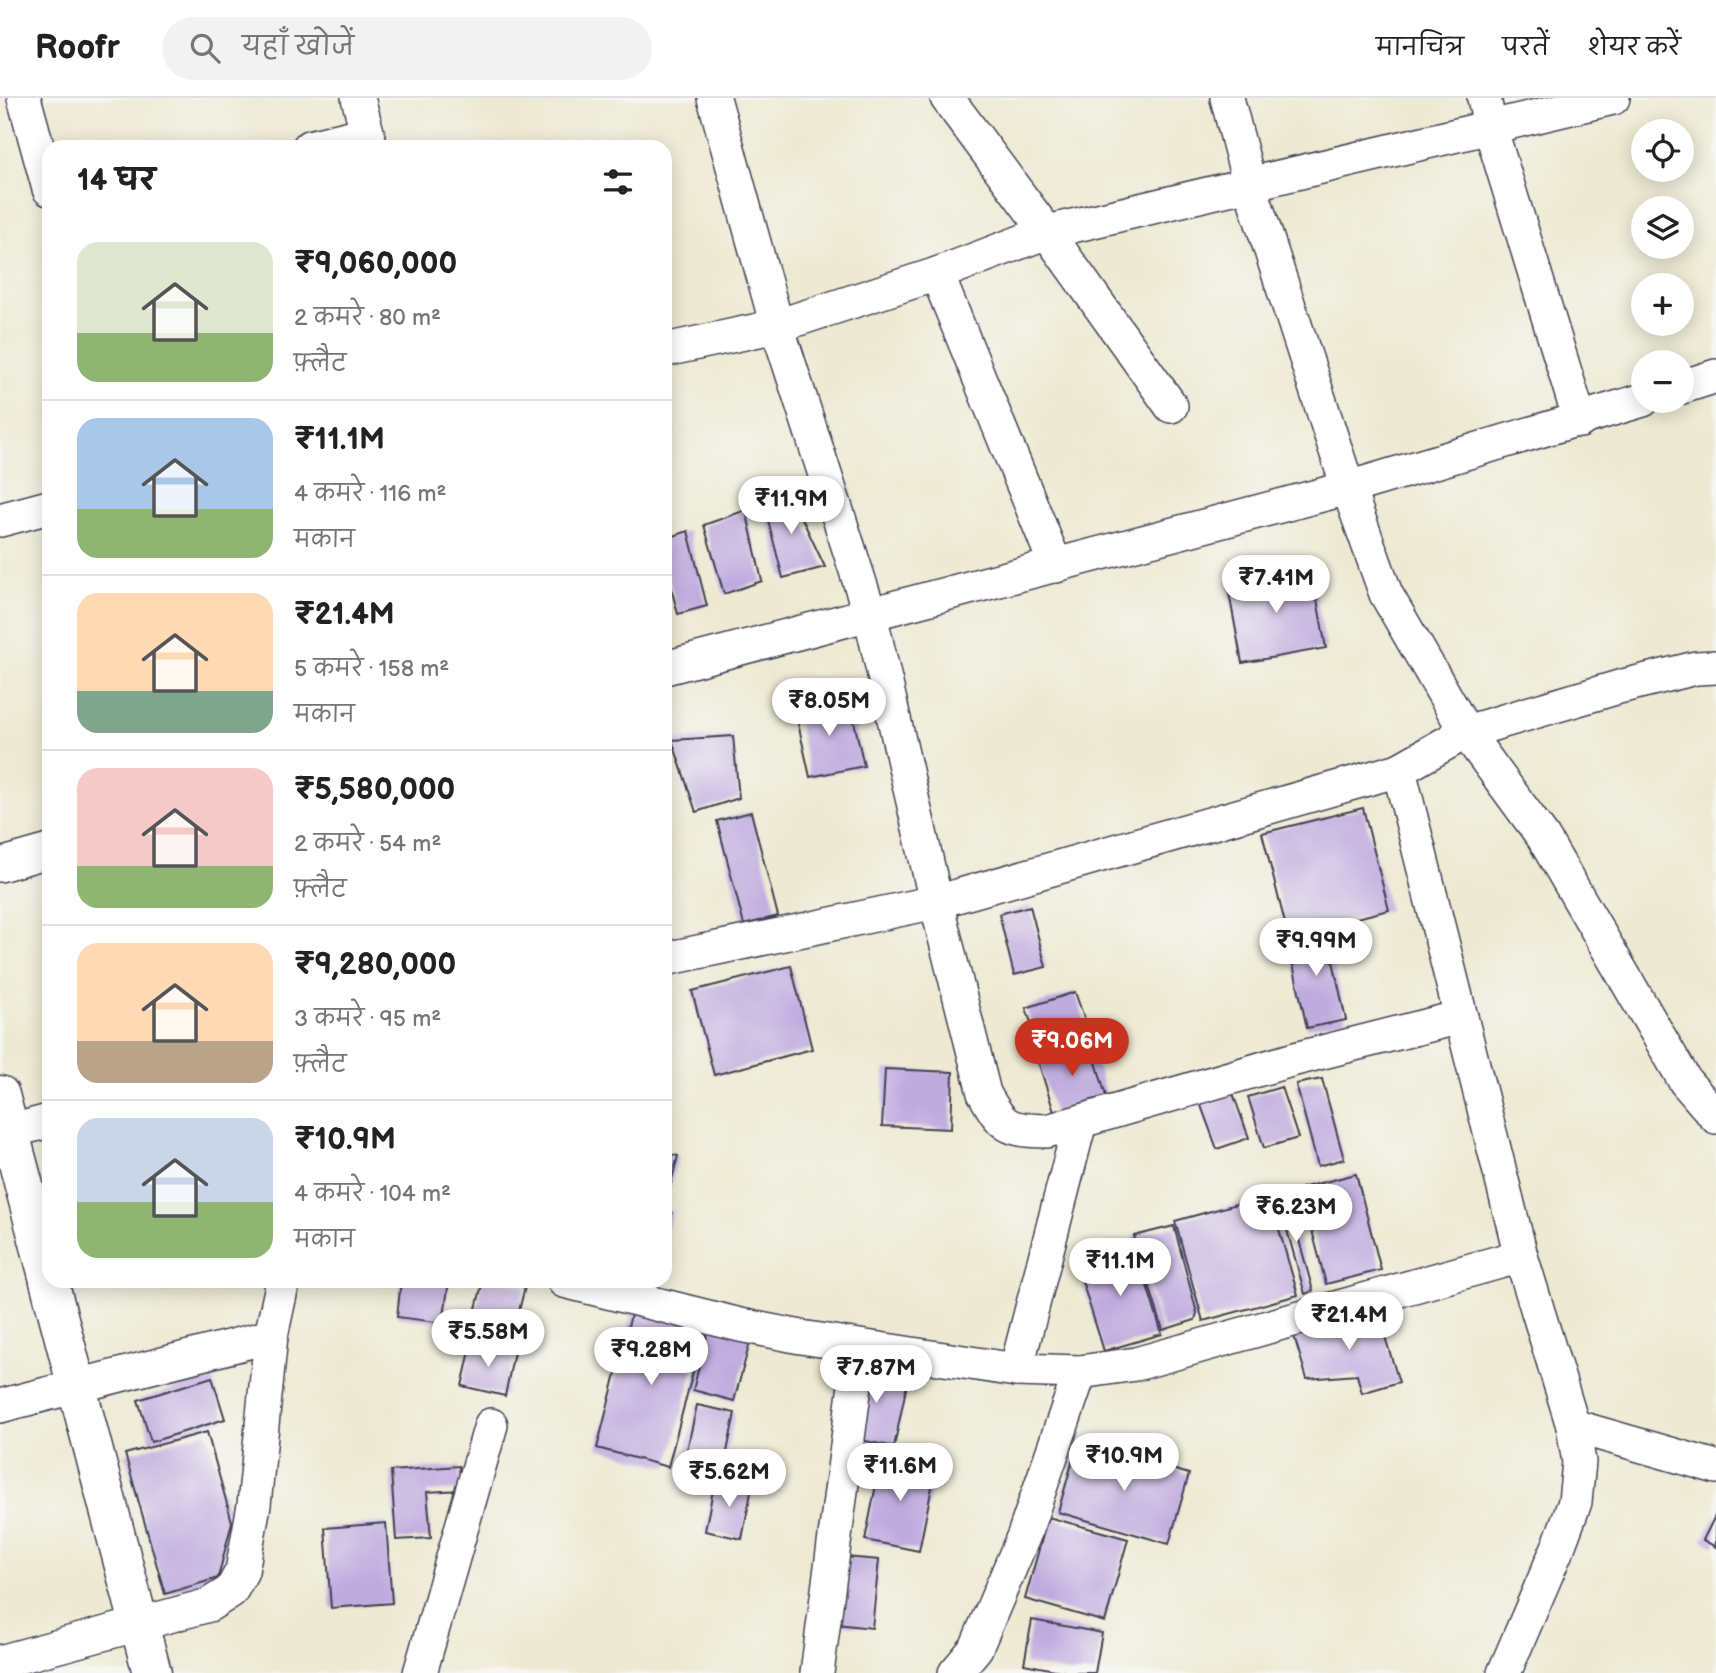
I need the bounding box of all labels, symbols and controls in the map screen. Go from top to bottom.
search box [162,17,652,80]
text: Roofr [35,28,120,68]
icon: search [186,29,224,67]
text: यहाँ खोजें [242,32,354,63]
text: मानचित्र [1376,33,1464,62]
text: परतें [1502,33,1549,62]
text: शेयर करें [1587,33,1681,62]
map controls [1631,119,1694,413]
button: locate [1631,119,1694,182]
text: 14 घर [77,163,155,199]
icon: filters [599,163,637,201]
button: layers [1631,196,1694,259]
text: ₹9,060,000 [294,246,457,282]
icon: home [133,270,217,354]
button: + [1631,273,1694,336]
text: 2 कमरे · 80 m² [294,304,441,332]
text: फ़्लैट [294,350,346,378]
button: − [1631,350,1694,413]
text: ₹11.1M [294,422,385,458]
icon: home [133,446,217,530]
pin: ₹11.9M [734,476,848,536]
text: 4 कमरे · 116 m² [294,480,446,508]
text: ₹11.9M [754,485,828,513]
text: मकान [294,526,355,554]
pin: ₹7.41M [1219,556,1333,615]
text: ₹7.41M [1238,564,1314,592]
text: ₹21.4M [294,597,395,633]
icon: home [133,621,217,705]
text: 5 कमरे · 158 m² [294,655,449,683]
pin: ₹8.05M [772,678,886,738]
text: ₹8.05M [788,687,870,715]
text: मकान [294,701,355,729]
text: ₹5,580,000 [294,772,455,808]
icon: home [133,796,217,880]
text: 2 कमरे · 54 m² [294,830,441,858]
text: फ़्लैट [294,876,346,904]
pin: ₹9.99M [1259,918,1373,978]
text: ₹9.99M [1275,927,1357,955]
text: ₹9,280,000 [294,947,456,983]
icon: home [133,971,217,1055]
text: 3 कमरे · 95 m² [294,1005,441,1033]
pin: ₹9.06M [1015,1018,1129,1078]
text: ₹9.06M [1031,1027,1113,1055]
text: फ़्लैट [294,1051,346,1079]
text: ₹10.9M [294,1122,396,1158]
icon: home [133,1146,217,1230]
text: 4 कमरे · 104 m² [294,1180,451,1208]
pin: ₹6.23M [1239,1184,1353,1244]
text: ₹6.23M [1255,1193,1337,1221]
text: मकान [294,1226,355,1254]
pin: ₹11.1M [1063,1238,1177,1298]
text: ₹11.1M [1085,1247,1155,1275]
pin: ₹21.4M [1292,1292,1406,1352]
text: ₹21.4M [1310,1301,1388,1329]
pin: ₹5.58M [431,1310,545,1369]
text: ₹5.58M [447,1318,529,1346]
pin: ₹9.28M [594,1328,708,1387]
text: ₹9.28M [610,1336,692,1364]
pin: ₹7.87M [819,1346,933,1405]
text: ₹7.87M [836,1354,916,1382]
pin: ₹10.9M [1067,1434,1181,1493]
text: ₹10.9M [1085,1442,1163,1470]
pin: ₹11.6M [843,1444,957,1503]
pin: ₹5.62M [672,1450,786,1509]
text: ₹11.6M [863,1452,937,1480]
text: ₹5.62M [688,1458,770,1486]

